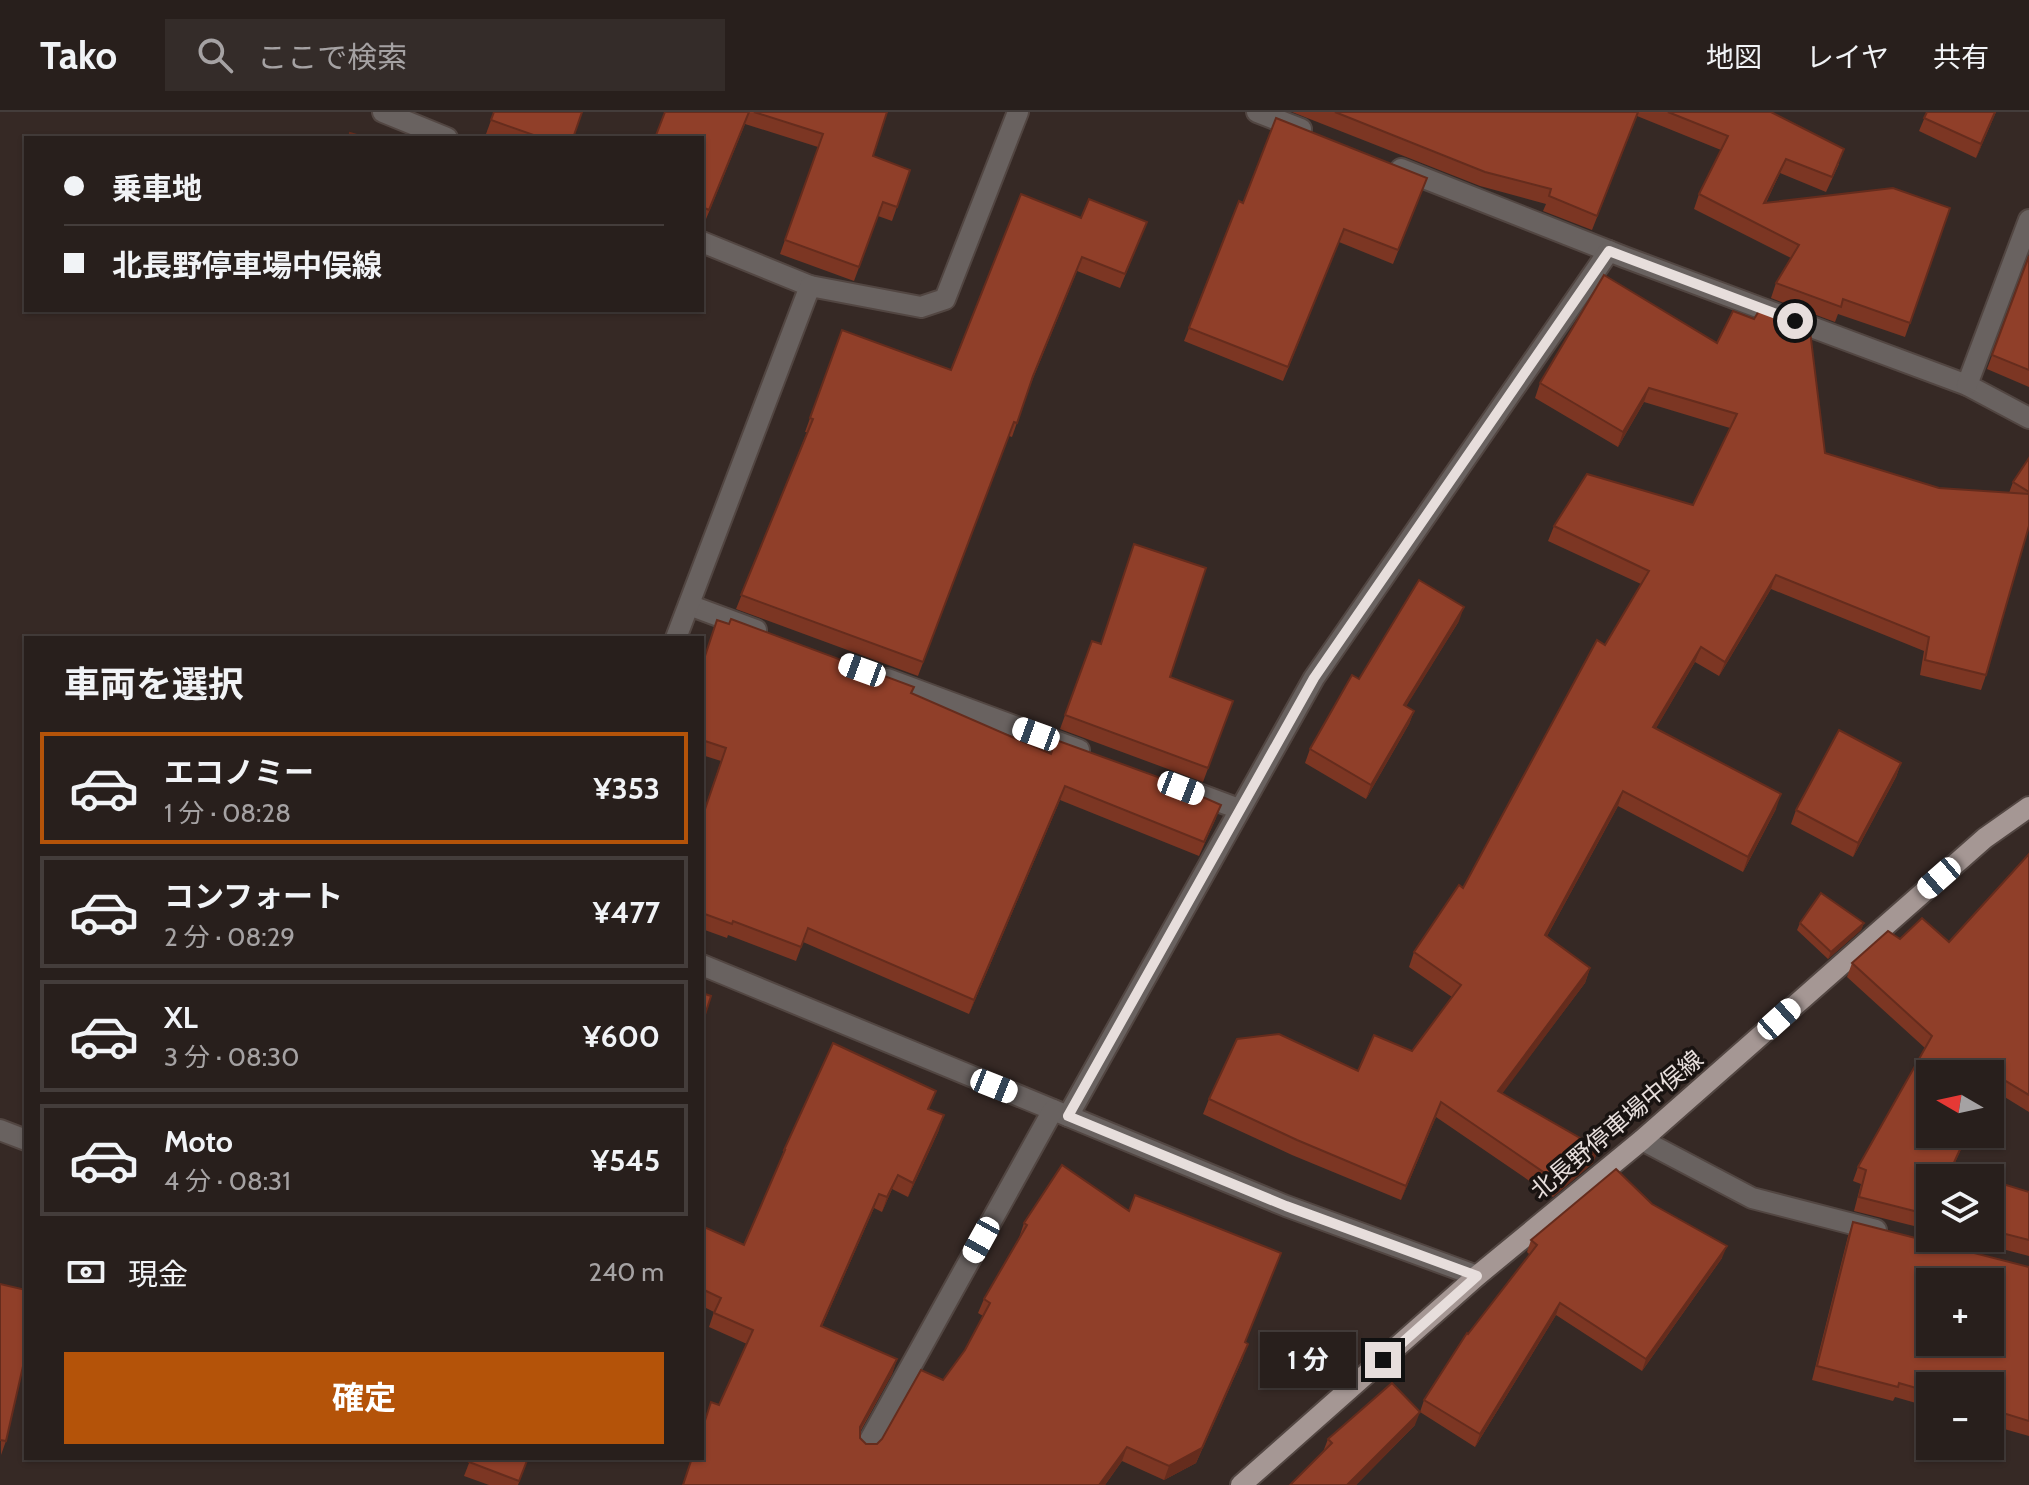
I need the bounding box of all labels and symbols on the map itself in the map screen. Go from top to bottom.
route start [1777,303,1813,339]
car [835,651,889,689]
car [1009,715,1063,753]
car [1154,768,1208,808]
car [1913,853,1965,903]
car [1753,994,1805,1044]
street label: 北長野停車場中俣線 [1525,1044,1709,1205]
north arrow [1916,1060,2004,1148]
car [967,1066,1021,1106]
car [959,1213,1003,1267]
callout: 1 分 [1259,1332,1355,1388]
route end [1365,1342,1401,1378]

